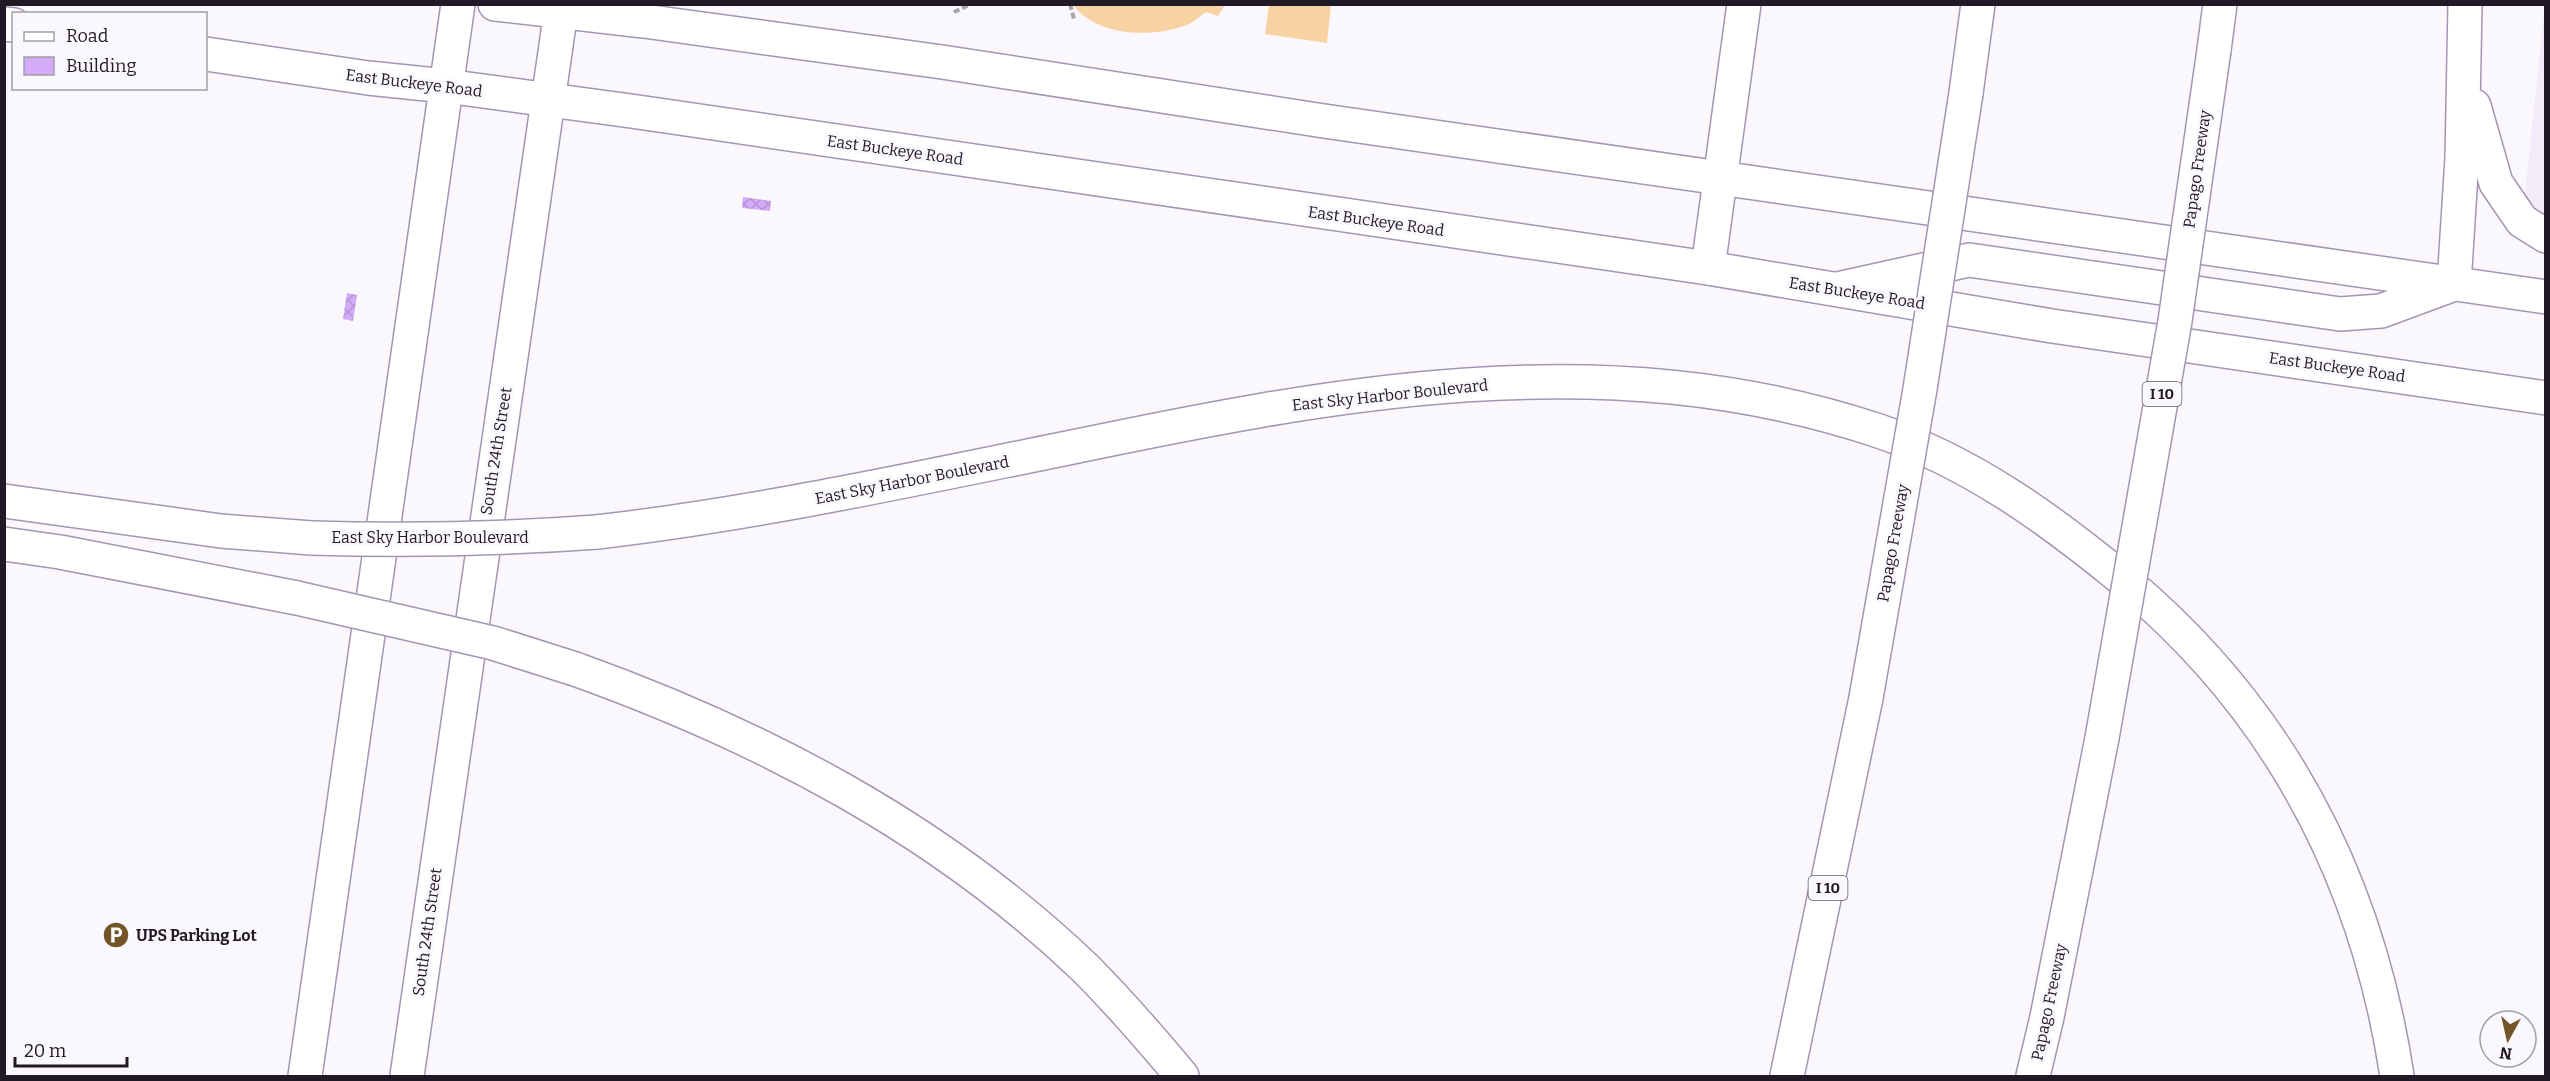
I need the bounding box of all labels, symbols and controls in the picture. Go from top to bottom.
legend [12,12,207,90]
text: Road [66,25,109,47]
text: Building [66,55,137,77]
street label: East Buckeye Road [345,65,484,101]
street label: Papago Freeway [2179,108,2215,229]
street label: East Buckeye Road [826,131,965,169]
street label: East Buckeye Road [1307,202,1446,240]
street label: East Buckeye Road [1788,273,1927,313]
street label: East Buckeye Road [2268,348,2407,386]
street label: East Sky Harbor Boulevard [1291,375,1490,415]
road number: I 10 [2142,382,2182,406]
street label: South 24th Street [477,385,516,516]
street label: East Sky Harbor Boulevard [813,452,1011,508]
street label: Papago Freeway [1873,482,1913,603]
street label: East Sky Harbor Boulevard [331,528,529,547]
street label: South 24th Street [409,866,445,997]
road number: I 10 [1808,876,1848,900]
parking icon: UPS Parking Lot [101,920,131,950]
place label: UPS Parking Lot [136,926,257,945]
street label: Papago Freeway [2027,941,2071,1062]
north arrow [2478,1009,2538,1069]
scale bar [15,1030,128,1068]
text: 20 m [24,1040,66,1062]
text: N [2499,1043,2513,1064]

